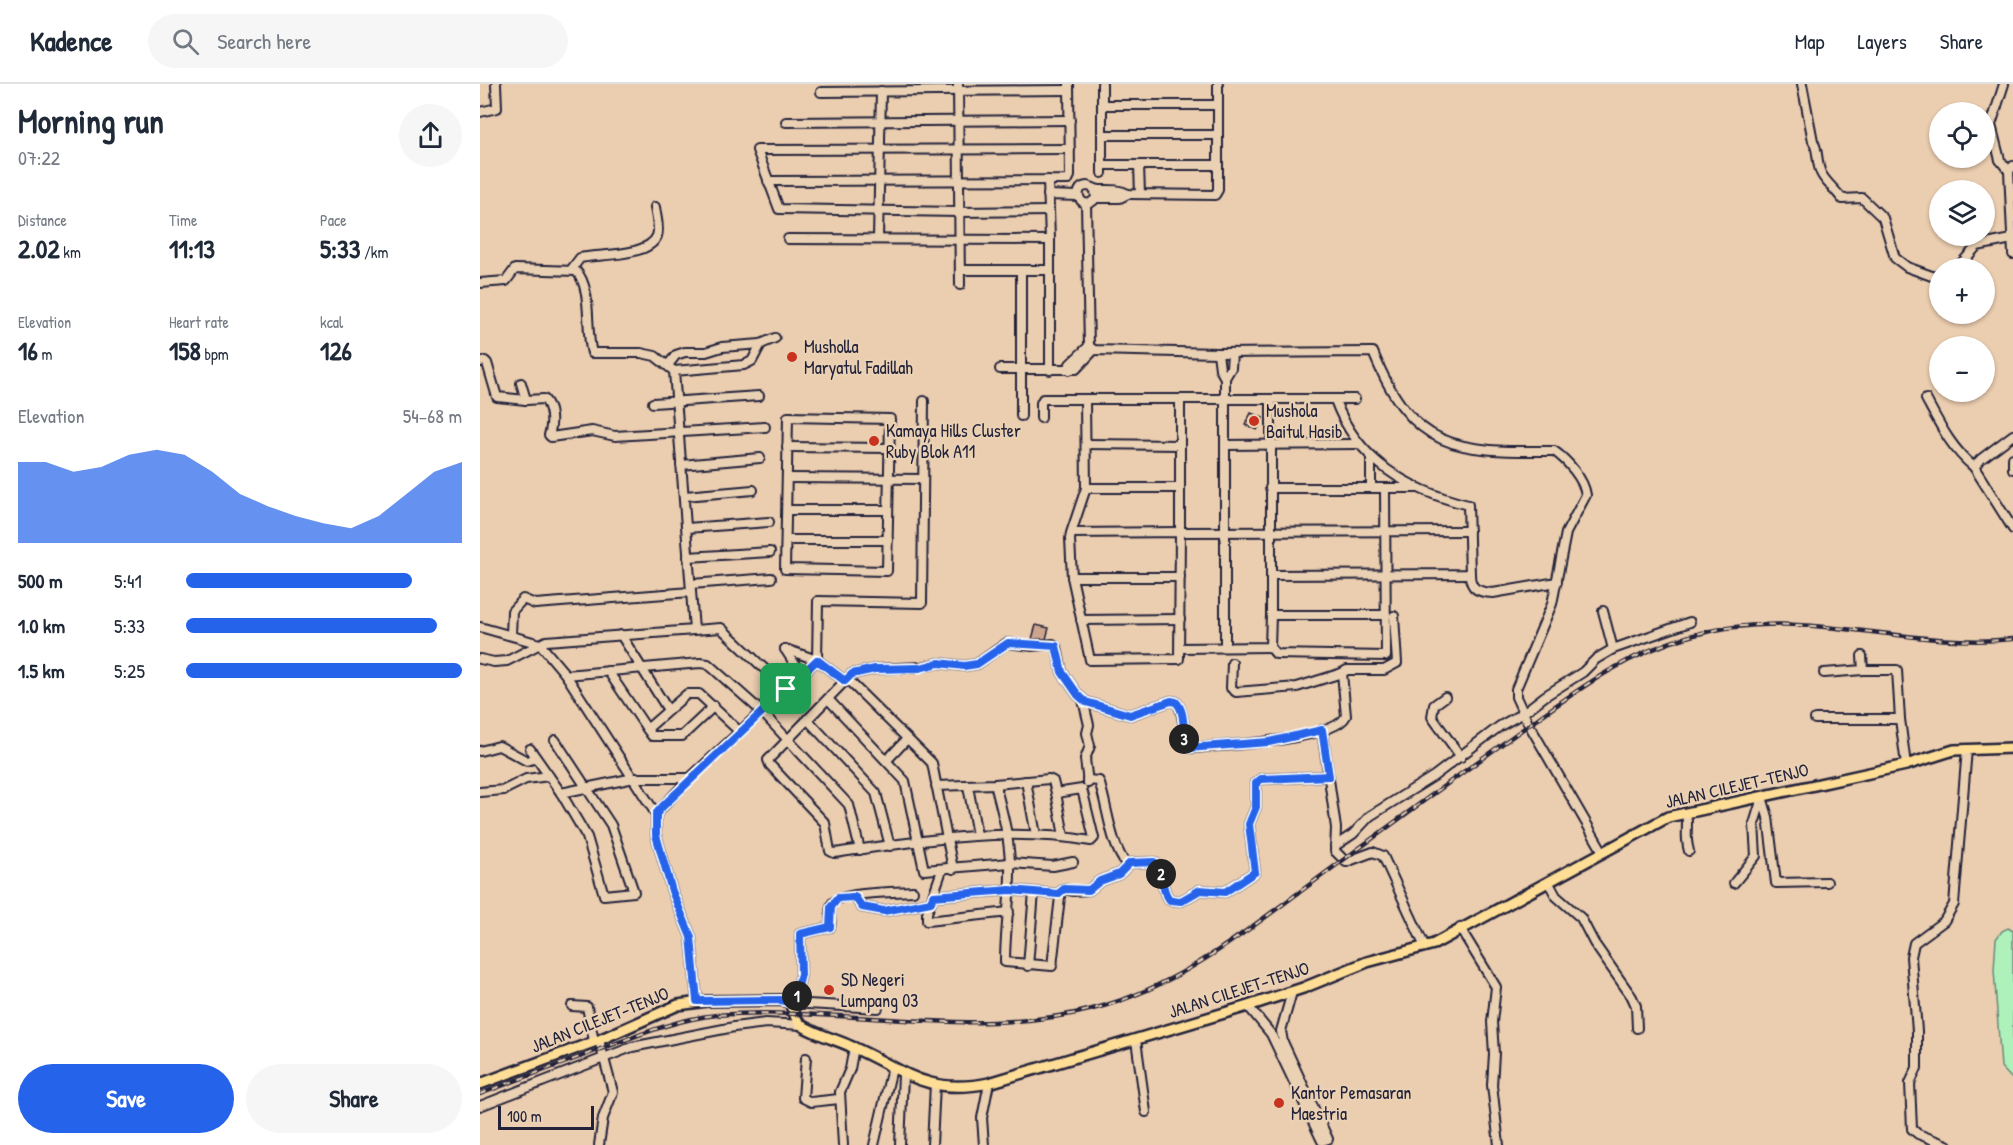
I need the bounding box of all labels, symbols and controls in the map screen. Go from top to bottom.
search box [148,14,568,68]
text: Kadence [30,22,112,60]
icon: search [169,25,202,58]
text: Search here [217,26,311,56]
text: Map [1795,27,1824,56]
text: Layers [1857,27,1907,56]
text: Share [1940,27,1983,56]
text: Morning run [18,99,164,143]
map controls [1929,102,1995,402]
button: locate [1929,102,1995,168]
button: share [399,104,462,167]
text: 07:22 [18,144,60,171]
button: layers [1929,180,1995,246]
text: Distance [18,209,67,231]
text: Time [169,209,197,231]
text: Pace [320,209,347,231]
text: 2.02 [18,231,60,266]
text: 11:13 [169,231,215,266]
text: 5:33 [320,231,360,266]
text: km [60,241,81,263]
text: /km [360,241,388,263]
button: + [1929,258,1995,324]
text: Elevation [18,311,71,333]
text: Heart rate [169,311,229,333]
text: kcal [320,311,343,333]
text: 16 [18,333,38,368]
text: 158 [169,333,201,368]
text: 126 [320,333,352,368]
place label: Musholla Maryatul Fadillah [804,334,913,380]
button: − [1929,336,1995,402]
text: m [38,343,52,365]
text: bpm [201,343,229,365]
marker: Musholla Maryatul Fadillah [785,350,799,364]
place label: Mushola Baitul Hasib [1266,398,1342,444]
text: Elevation [18,402,84,429]
text: 54–68 m [403,402,462,429]
marker: Mushola Baitul Hasib [1247,414,1261,428]
place label: Kamaya Hills Cluster Ruby Blok A11 [886,418,1021,464]
marker: Kamaya Hills Cluster Ruby Blok A11 [867,434,881,448]
text: 500 m [18,567,63,594]
text: 5:41 [114,567,142,594]
text: 1.0 km [18,612,65,639]
text: 5:33 [114,612,145,639]
text: 1.5 km [18,657,65,684]
text: 5:25 [114,657,145,684]
pin [760,663,811,714]
icon: arrive [769,672,802,705]
pin: 3 [1169,724,1199,754]
text: 3 [1180,728,1188,750]
street label: JALAN CILEJET–TENJO [1663,757,1811,814]
pin: 2 [1146,859,1176,889]
text: 2 [1157,863,1165,885]
street label: JALAN CILEJET–TENJO [1165,955,1312,1024]
place label: SD Negeri Lumpang 03 [841,967,918,1013]
street label: JALAN CILEJET–TENJO [527,980,672,1059]
pin: 1 [782,981,812,1011]
marker: SD Negeri Lumpang 03 [822,983,836,997]
text: 1 [794,985,800,1007]
button: Save [18,1064,234,1133]
button: Share [246,1064,462,1133]
place label: Kantor Pemasaran Maestria [1291,1080,1411,1126]
marker: Kantor Pemasaran Maestria [1272,1096,1286,1110]
scale bar [498,1103,594,1130]
text: 100 m [507,1105,542,1127]

